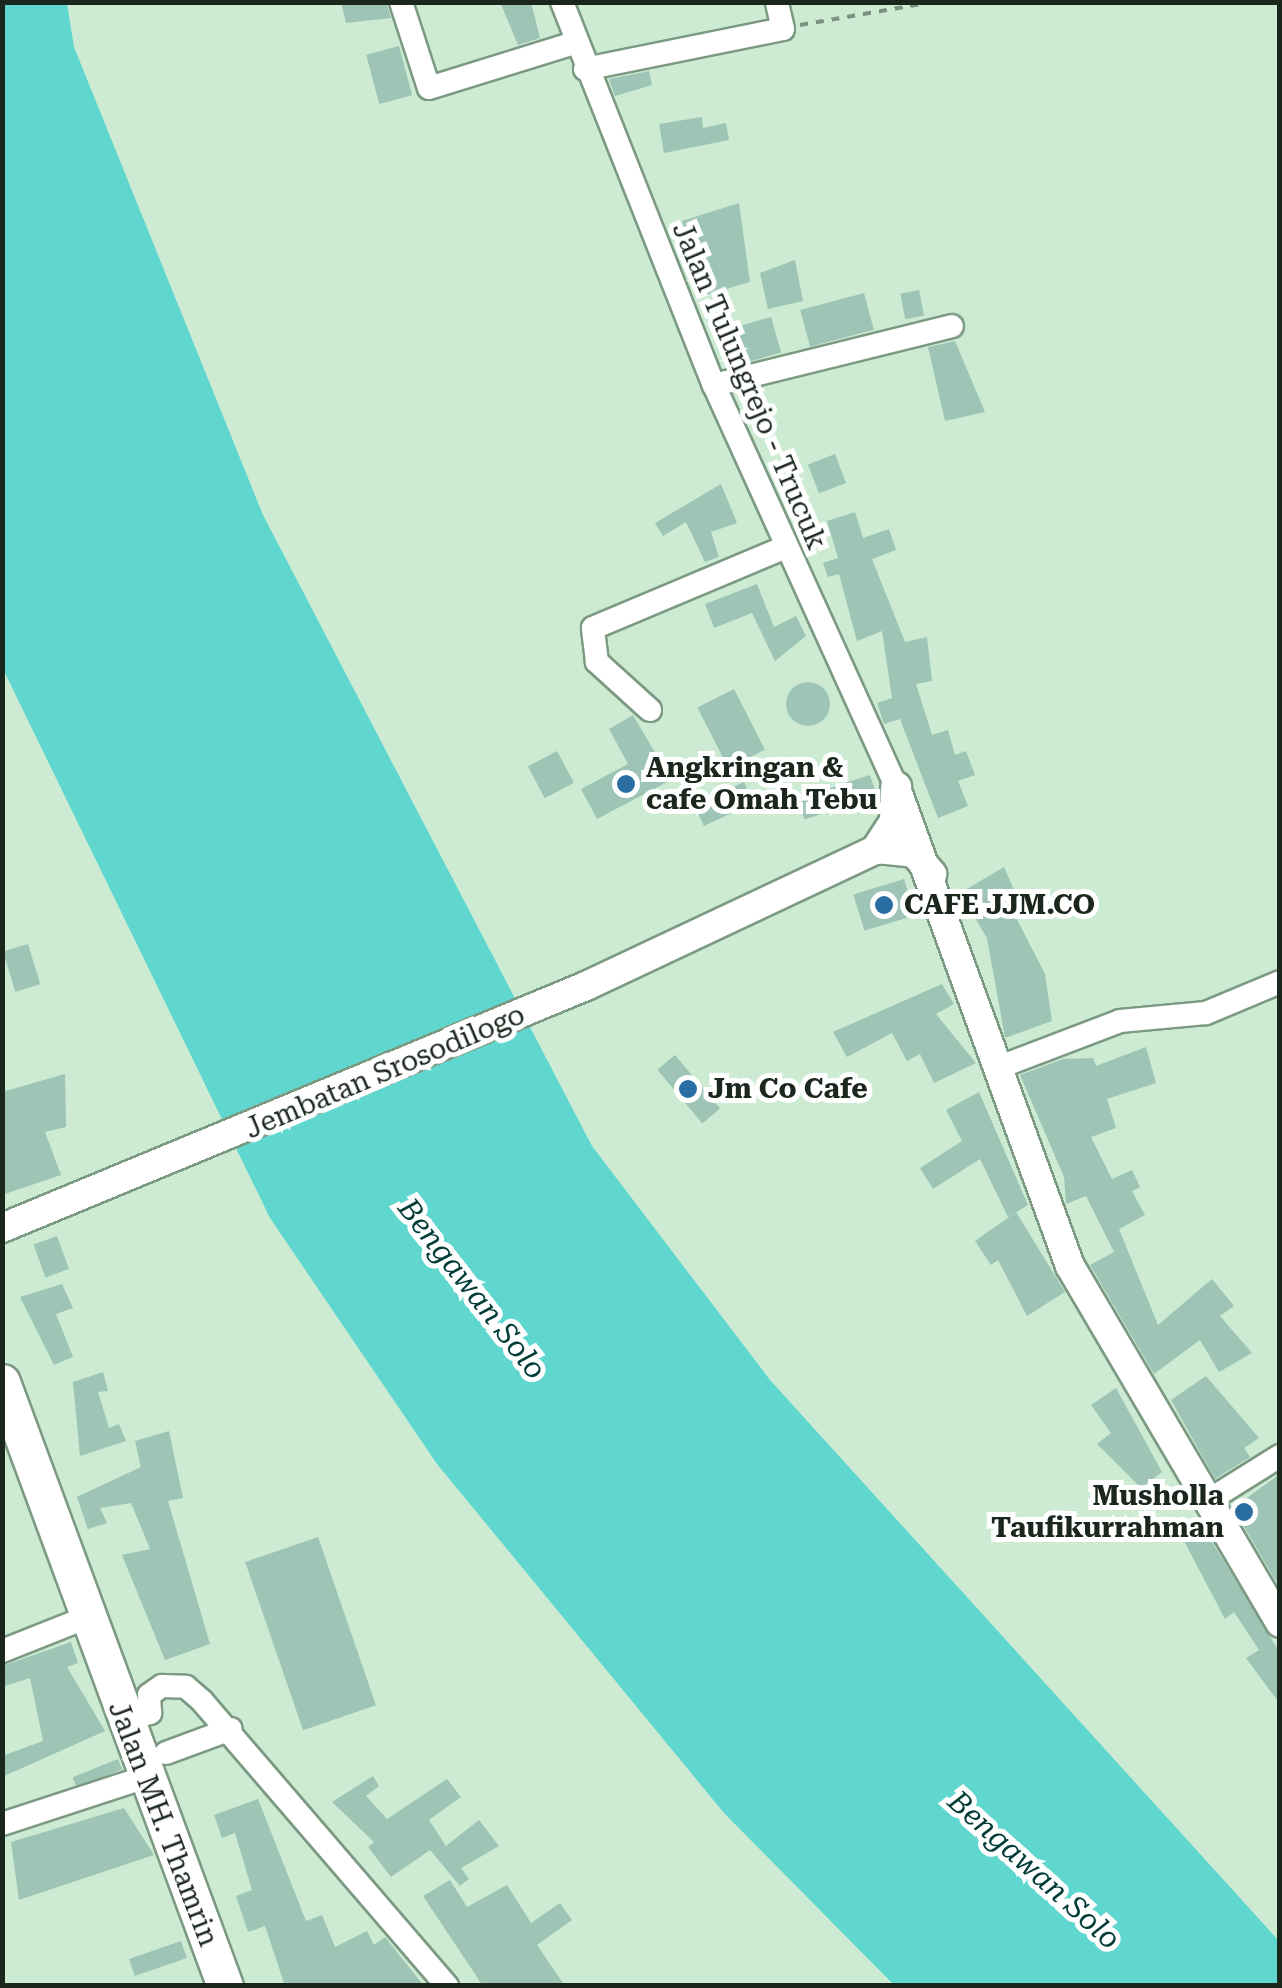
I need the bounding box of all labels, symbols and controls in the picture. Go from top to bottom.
street label: Jalan Tulungrejo - Trucuk [665,217,833,555]
place label: Angkringan & cafe Omah Tebu [646,751,877,817]
marker: Angkringan & cafe Omah Tebu [615,773,637,795]
place label: CAFE JJM.CO [904,888,1095,922]
marker: CAFE JJM.CO [873,894,895,916]
street label: Jembatan Srosodilogo [240,998,530,1146]
place label: Jm Co Cafe [708,1072,868,1106]
marker: Jm Co Cafe [677,1078,699,1100]
water label: Bengawan Solo [390,1192,554,1386]
place label: Musholla Taufikurrahman [991,1479,1224,1545]
marker: Musholla Taufikurrahman [1233,1501,1255,1523]
street label: Jalan MH. Thamrin [101,1697,225,1951]
water label: Bengawan Solo [940,1783,1128,1957]

